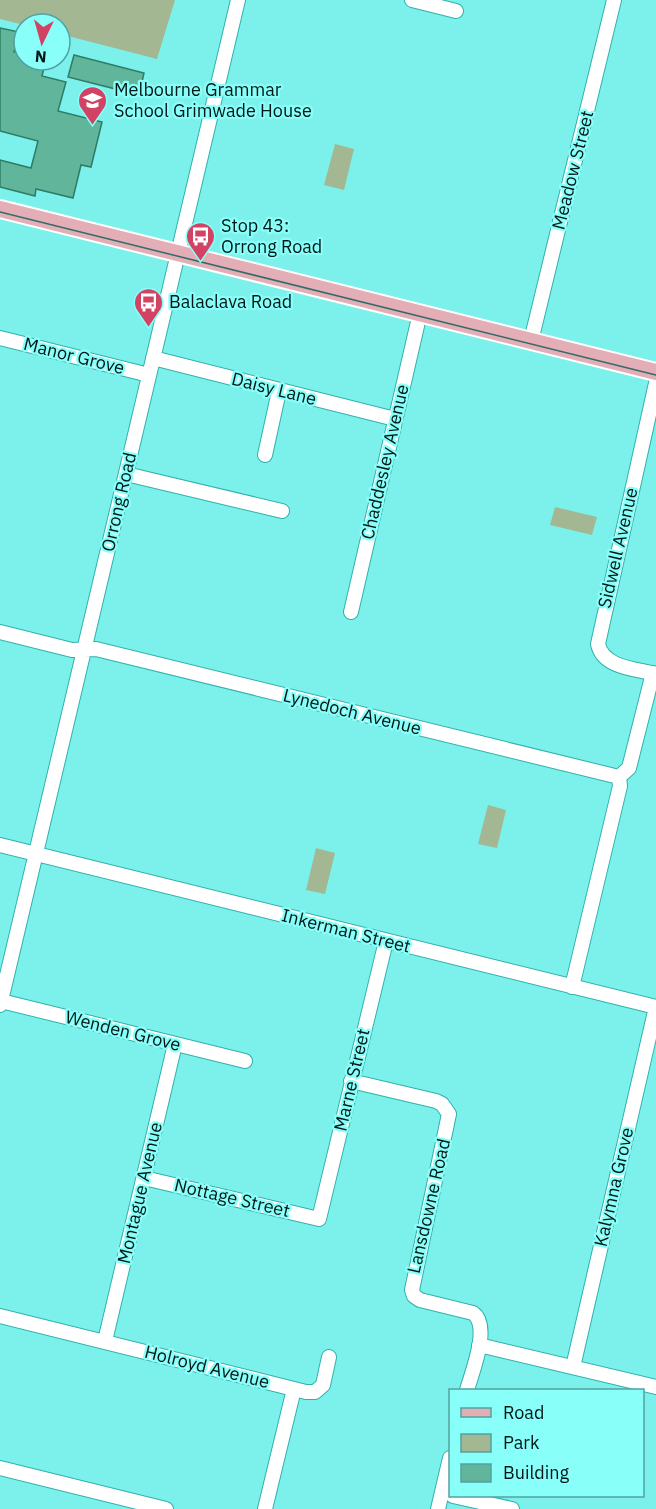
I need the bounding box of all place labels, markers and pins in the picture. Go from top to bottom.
place label: Melbourne Grammar School Grimwade House [114,78,312,122]
school or university icon: Melbourne Grammar School Grimwade House [77,84,109,126]
place label: Stop 43: Orrong Road [221,214,322,258]
bus stop icon: Stop 43: Orrong Road [184,220,216,262]
bus stop icon: Balaclava Road [132,286,164,328]
place label: Balaclava Road [169,290,292,313]

